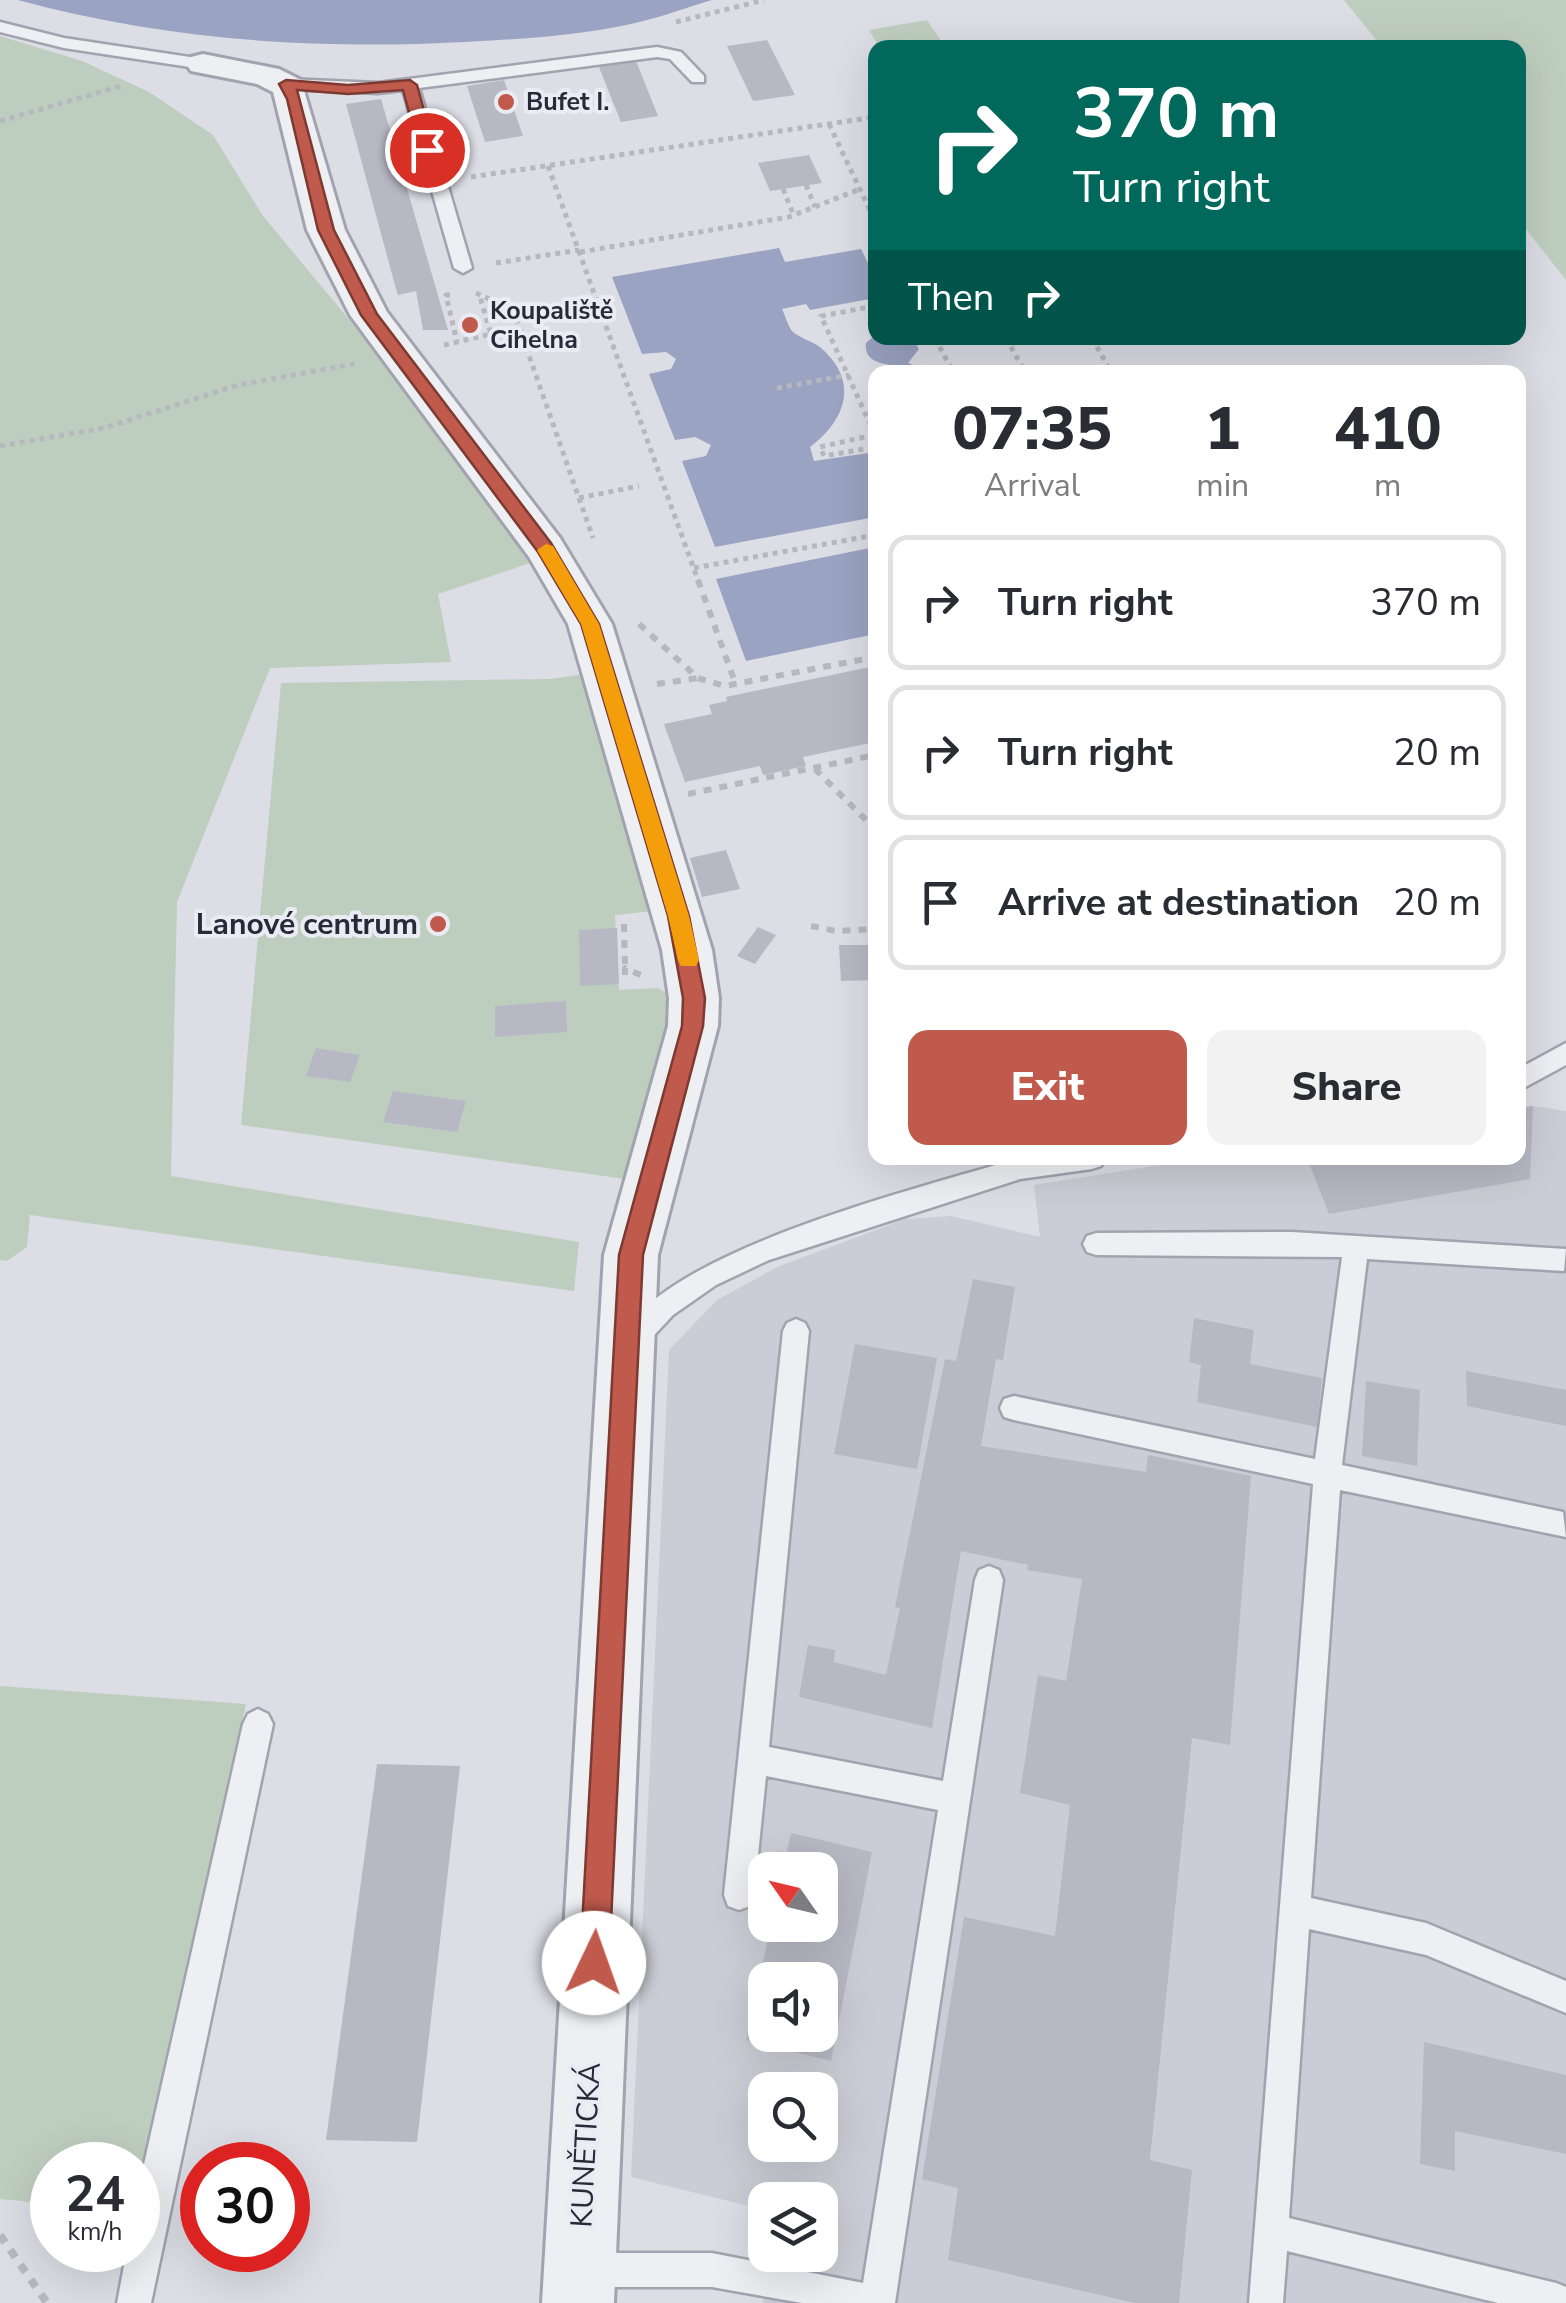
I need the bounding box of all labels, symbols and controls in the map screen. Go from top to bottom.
text: 370 m [1073,66,1279,162]
icon: right [908,80,1038,210]
place label: Bufet I. [526,85,610,119]
marker: Bufet I. [495,91,517,113]
pin [385,108,470,193]
icon: arrive [400,123,455,178]
text: Turn right [1073,157,1270,218]
icon: right [1014,270,1069,325]
text: Then [908,272,994,323]
place label: Koupaliště Cihelna [490,294,613,357]
marker: Koupaliště Cihelna [459,314,481,336]
text: 07:35 [952,388,1112,470]
text: 1 [1205,388,1241,470]
text: 410 [1334,388,1442,470]
text: Arrival [984,464,1080,507]
text: min [1196,464,1249,507]
text: m [1374,464,1401,507]
icon: right [913,575,968,630]
text: Turn right [998,577,1173,628]
text: 370 m [1370,577,1481,628]
icon: right [913,725,968,780]
text: Turn right [998,727,1173,778]
text: 20 m [1393,727,1481,778]
icon: arrive [913,875,968,930]
text: Arrive at destination [998,877,1359,928]
text: 20 m [1393,877,1481,928]
place label: Lanové centrum [196,904,418,945]
marker: Lanové centrum [427,913,449,935]
button: Exit [908,1030,1187,1145]
button: Share [1207,1030,1486,1145]
north arrow [748,1852,838,1942]
map controls [748,1852,838,2272]
position arrow [542,1911,646,2015]
button: sound [748,1962,838,2052]
street label: KUNĚTICKÁ [561,2061,611,2229]
button: search [748,2072,838,2162]
speed limit sign: 30 [180,2142,310,2272]
text: 24 [65,2160,125,2229]
button: layers [748,2182,838,2272]
text: km/h [67,2215,123,2249]

